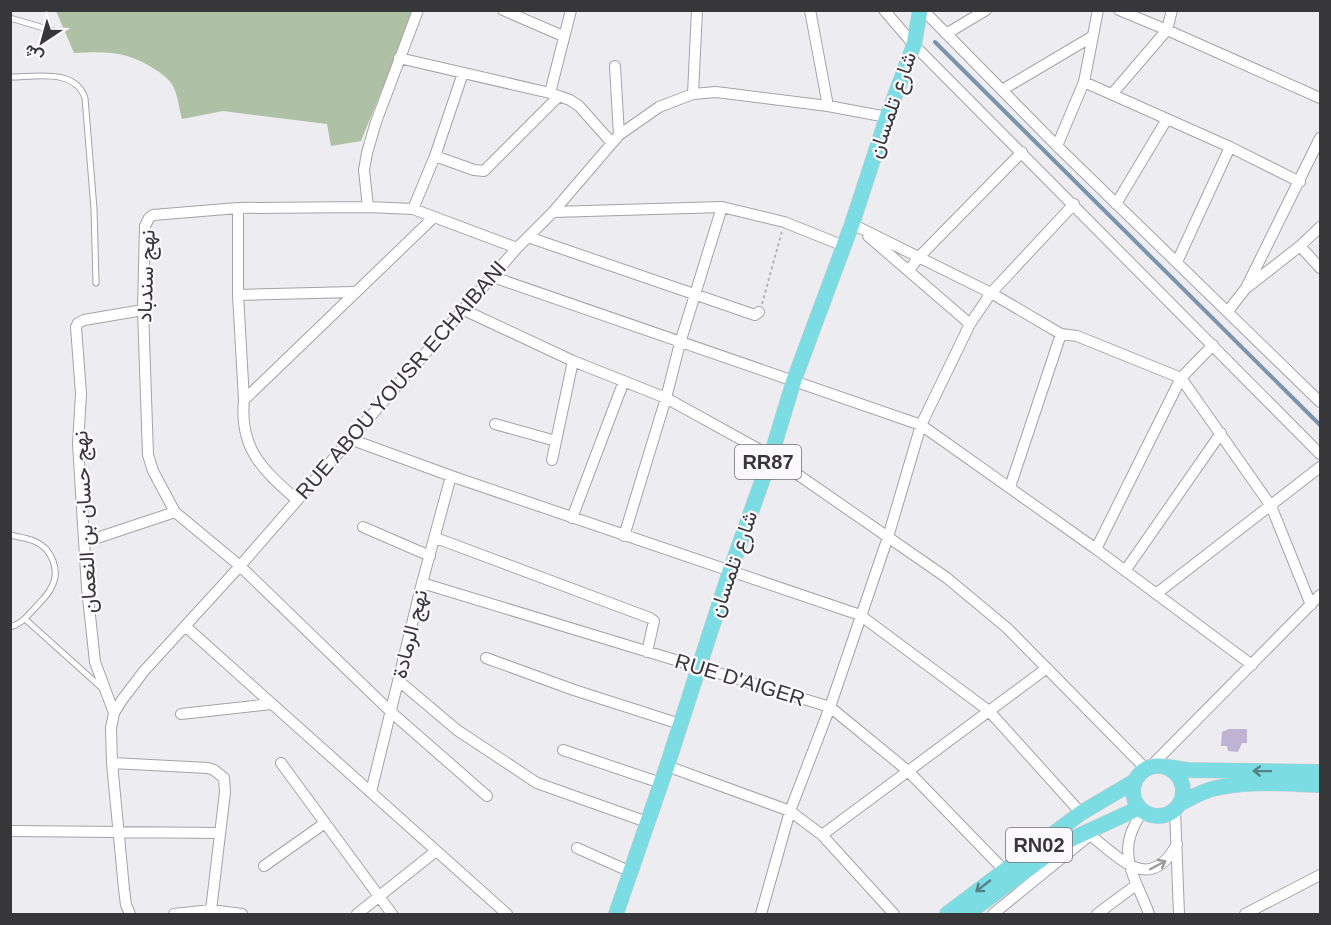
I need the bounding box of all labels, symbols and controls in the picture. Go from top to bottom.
north arrow [12,12,72,72]
text: ش [21,40,47,66]
street label: شارع تلمسان [863,49,923,162]
street label: نهج سندباد [132,229,162,323]
street label: RUE ABOU YOUSR ECHAIBANI [291,256,510,503]
street label: نهج حسان بن النعمان [68,430,104,614]
road number: RR87 [735,445,801,479]
street label: شارع تلمسان [704,508,764,621]
street label: نهج الرمادة [387,587,435,681]
street label: RUE D'AIGER [672,649,808,710]
one-way arrow [1253,765,1273,776]
road number: RN02 [1006,828,1072,862]
one-way arrow [1149,859,1166,871]
one-way arrow [976,879,992,892]

